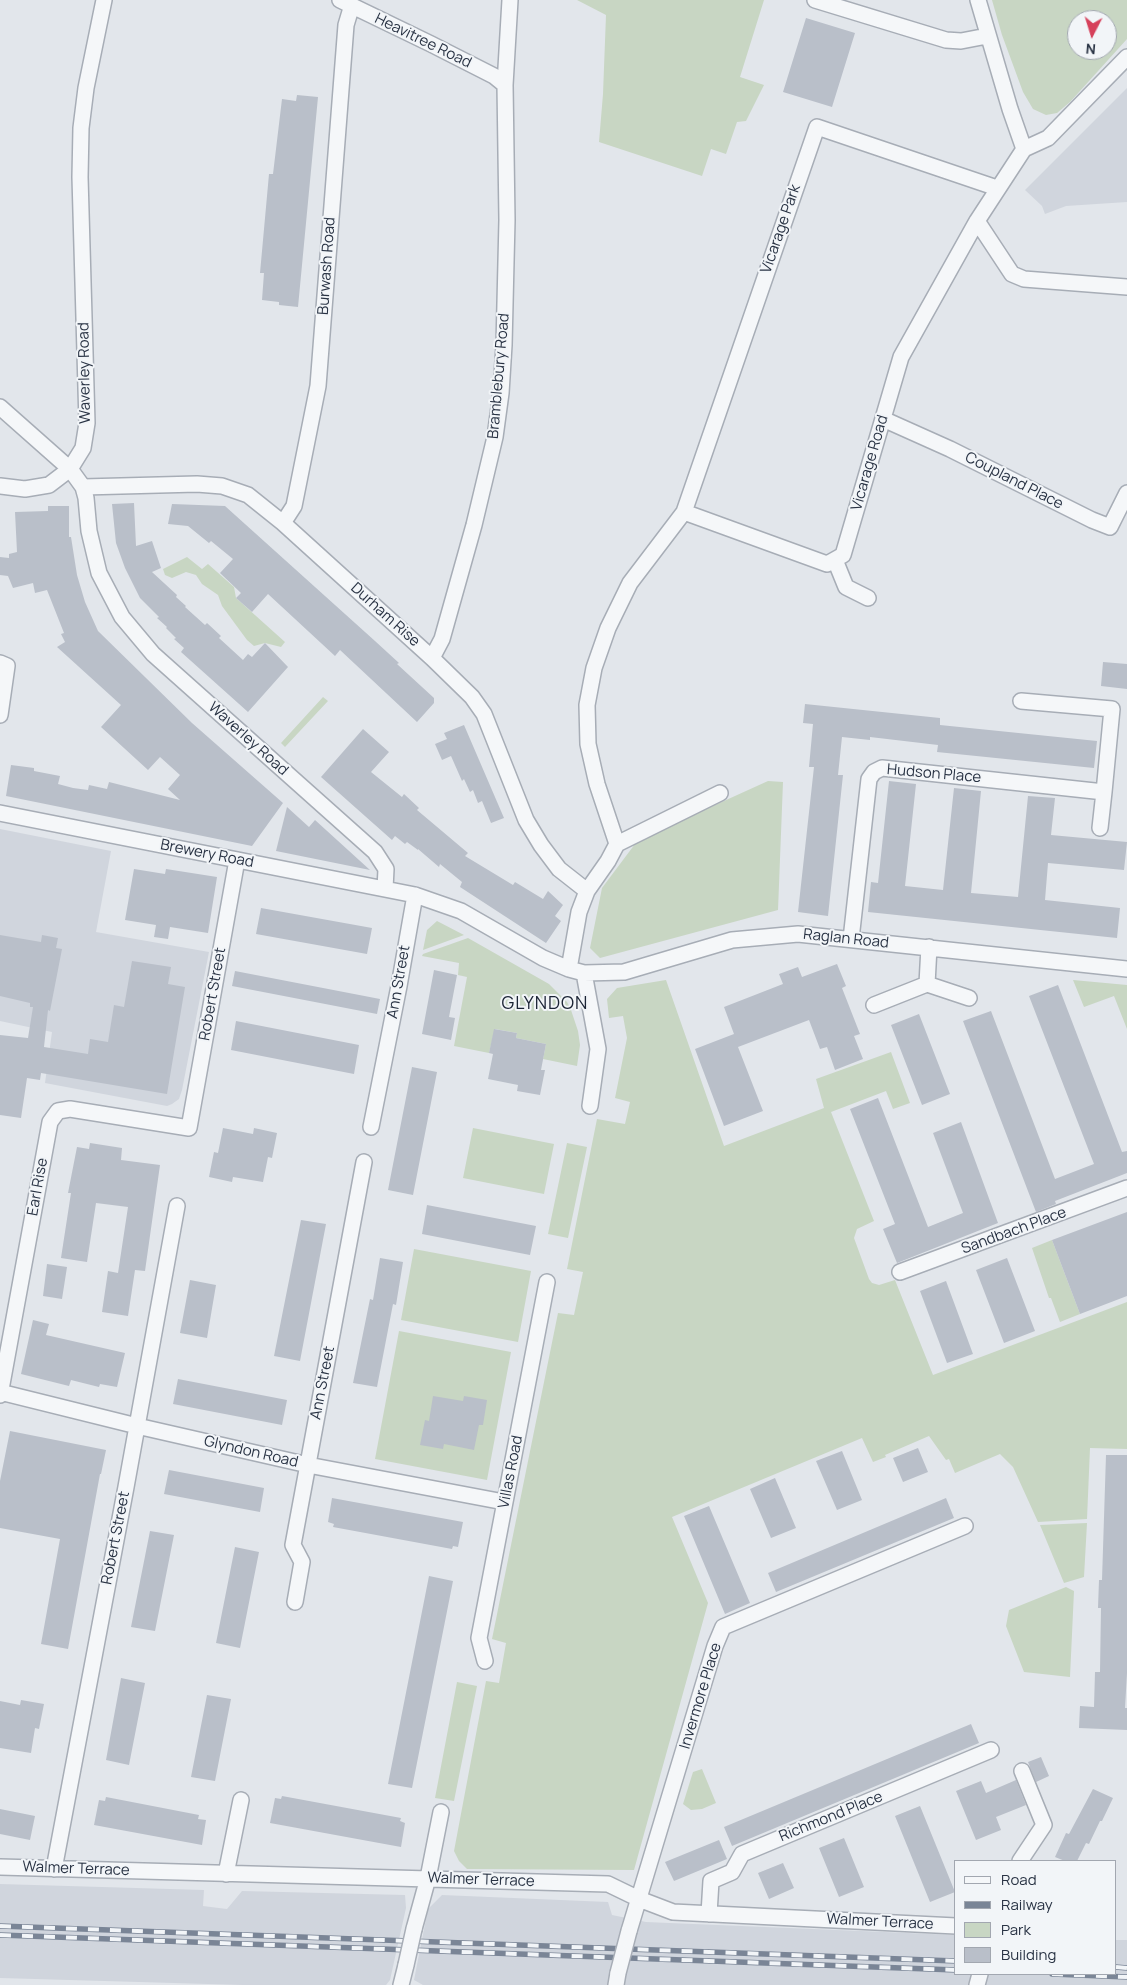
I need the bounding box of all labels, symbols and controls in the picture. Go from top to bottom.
street label: Heavitree Road [372,10,474,72]
north arrow [1067,10,1117,60]
text: N [1085,40,1097,59]
street label: Vicarage Park [757,182,805,276]
street label: Burwash Road [315,216,339,316]
street label: Bramblebury Road [485,312,513,440]
street label: Waverley Road [75,322,95,424]
street label: Vicarage Road [848,413,892,513]
street label: Coupland Place [962,449,1066,513]
street label: Durham Rise [347,579,423,651]
street label: Waverley Road [204,698,292,780]
street label: Hudson Place [886,761,982,787]
street label: Brewery Road [159,836,255,872]
street label: Raglan Road [802,926,890,952]
street label: Ann Street [384,944,414,1020]
street label: Robert Street [196,946,230,1042]
district label: GLYNDON [501,993,589,1015]
street label: Earl Rise [24,1157,52,1217]
street label: Sandbach Place [959,1204,1069,1258]
street label: Ann Street [307,1345,339,1421]
street label: Glyndon Road [202,1432,300,1472]
street label: Villas Road [495,1434,527,1510]
street label: Robert Street [98,1490,134,1586]
street label: Invermore Place [676,1641,726,1751]
street label: Richmond Place [777,1788,885,1846]
street label: Walmer Terrace [22,1858,130,1880]
legend [954,1860,1117,1975]
street label: Walmer Terrace [427,1869,535,1891]
text: Road [1001,1869,1037,1890]
text: Railway [1001,1894,1053,1915]
street label: Walmer Terrace [826,1910,934,1934]
text: Park [1001,1919,1031,1940]
text: Building [1001,1944,1056,1965]

